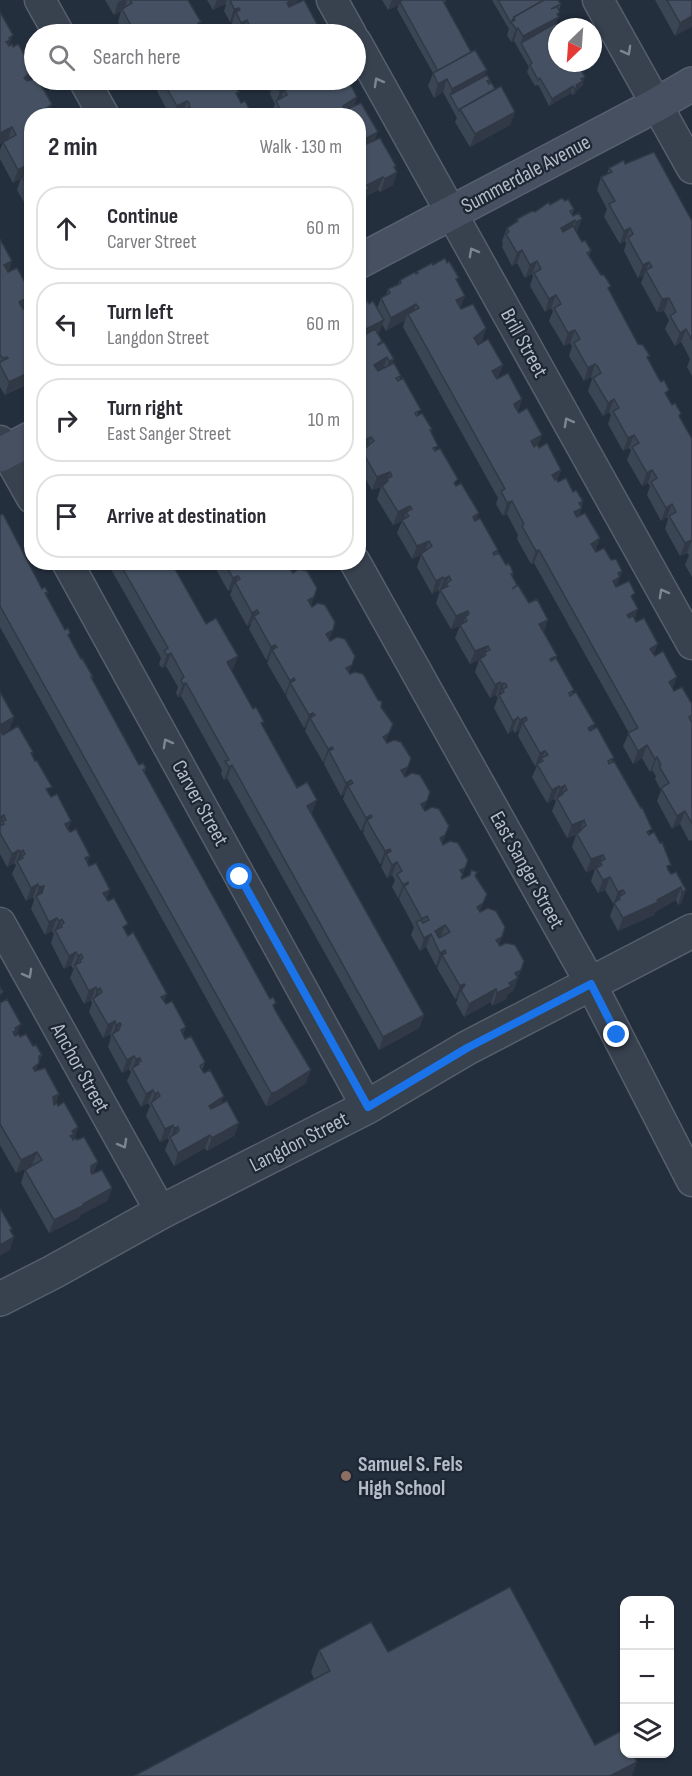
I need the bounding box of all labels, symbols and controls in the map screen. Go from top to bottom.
north arrow [548,18,602,72]
search box [24,24,366,90]
icon: search [45,41,78,74]
text: Search here [93,44,180,71]
one-way arrow [620,45,631,55]
one-way arrow [374,78,385,88]
street label: Summerdale Avenue [457,129,595,219]
text: 2 min [48,132,98,163]
text: Walk · 130 m [260,135,342,159]
text: Continue [107,203,178,230]
icon: ahead [50,212,83,245]
text: 60 m [306,216,340,240]
text: Carver Street [107,230,197,254]
one-way arrow [469,248,480,258]
text: Turn left [107,299,173,326]
street label: Brill Street [495,304,553,382]
icon: left [50,308,83,341]
text: 60 m [306,312,340,336]
text: Langdon Street [107,326,209,350]
text: Turn right [107,395,183,422]
icon: right [50,404,83,437]
text: 10 m [308,408,340,432]
one-way arrow [564,418,575,429]
text: East Sanger Street [107,422,231,446]
icon: arrive [50,500,83,533]
text: Arrive at destination [107,503,266,530]
one-way arrow [659,588,671,599]
one-way arrow [163,739,174,749]
street label: Carver Street [166,756,234,850]
street label: East Sanger Street [485,807,569,933]
route start [226,863,252,889]
one-way arrow [21,968,32,978]
street label: Anchor Street [45,1018,115,1117]
route end [603,1021,629,1047]
street label: Langdon Street [246,1107,352,1177]
one-way arrow [116,1138,127,1149]
place label: Samuel S. Fels High School [358,1452,463,1501]
marker: Samuel S. Fels High School [339,1469,353,1483]
map controls [620,1596,674,1758]
button: + [620,1596,674,1650]
button: − [620,1650,674,1704]
button: layers [620,1704,674,1758]

